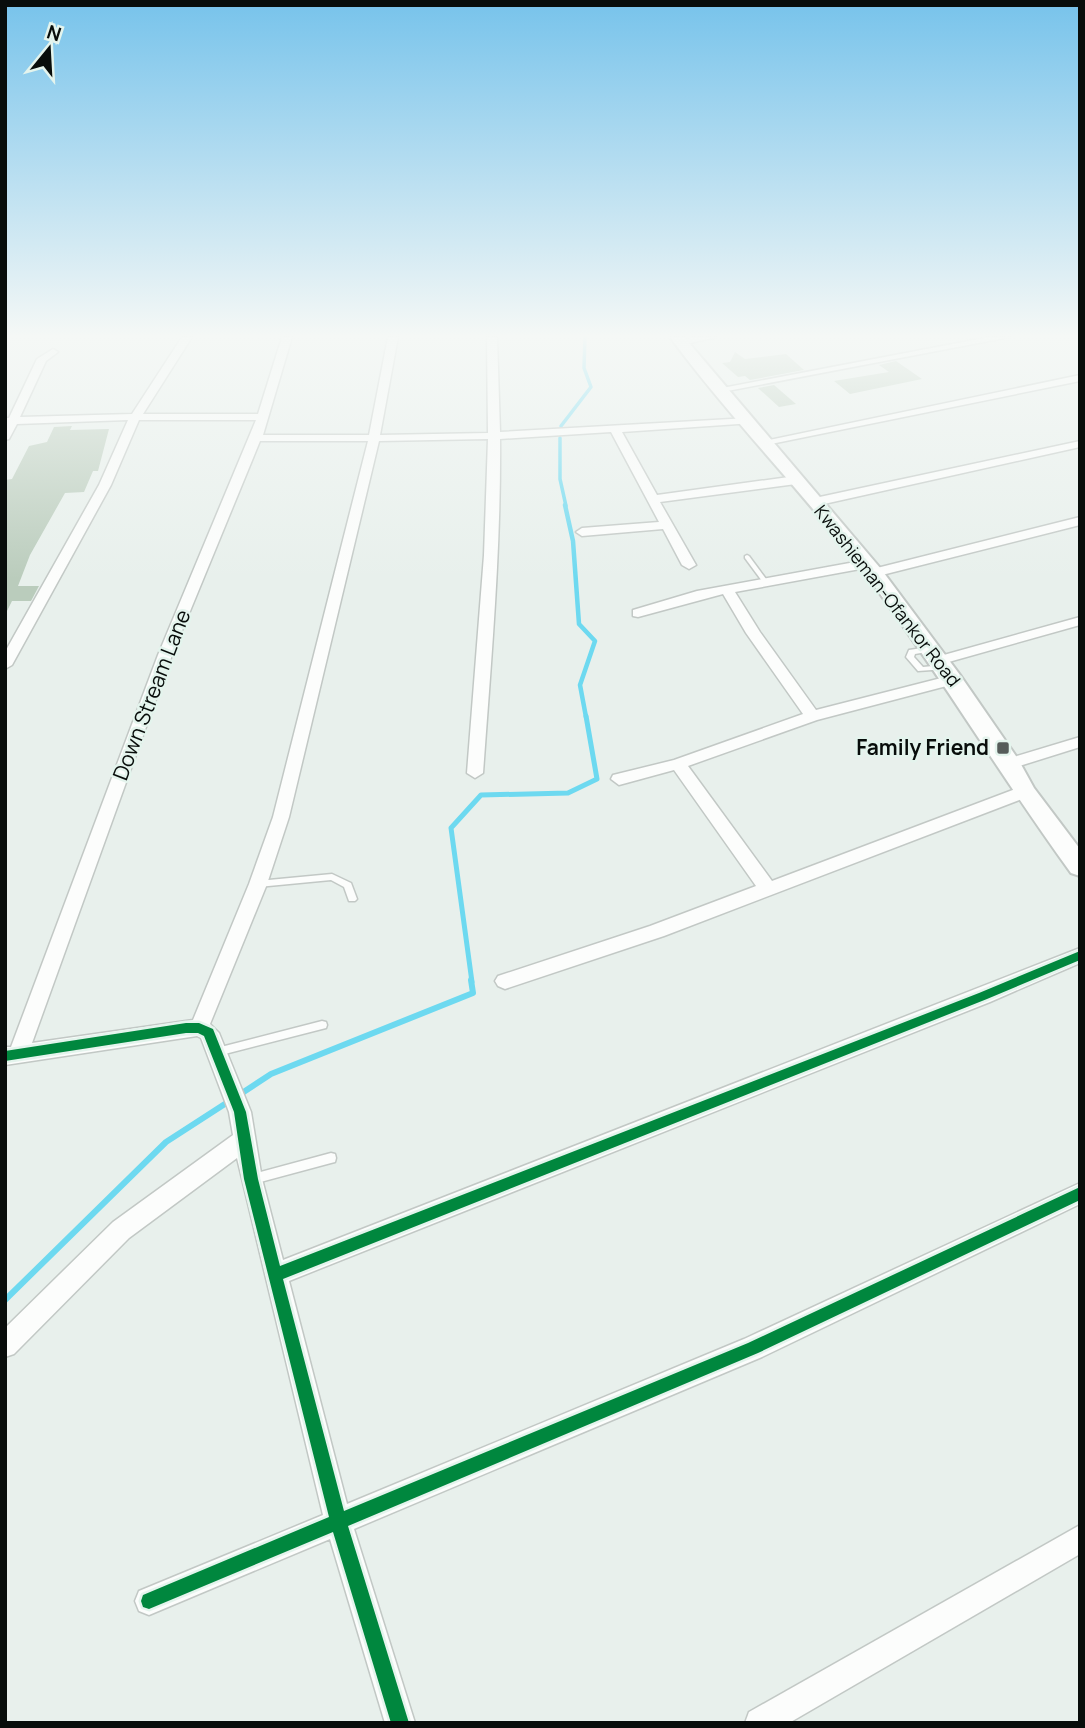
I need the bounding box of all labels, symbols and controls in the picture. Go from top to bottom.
north arrow [14,14,84,84]
text: N [44,18,65,47]
street label: Kwashieman-Ofankor Road [809,500,966,691]
street label: Down Stream Lane [106,605,196,784]
place label: Family Friend [856,733,989,761]
marker: Family Friend [995,740,1011,756]

